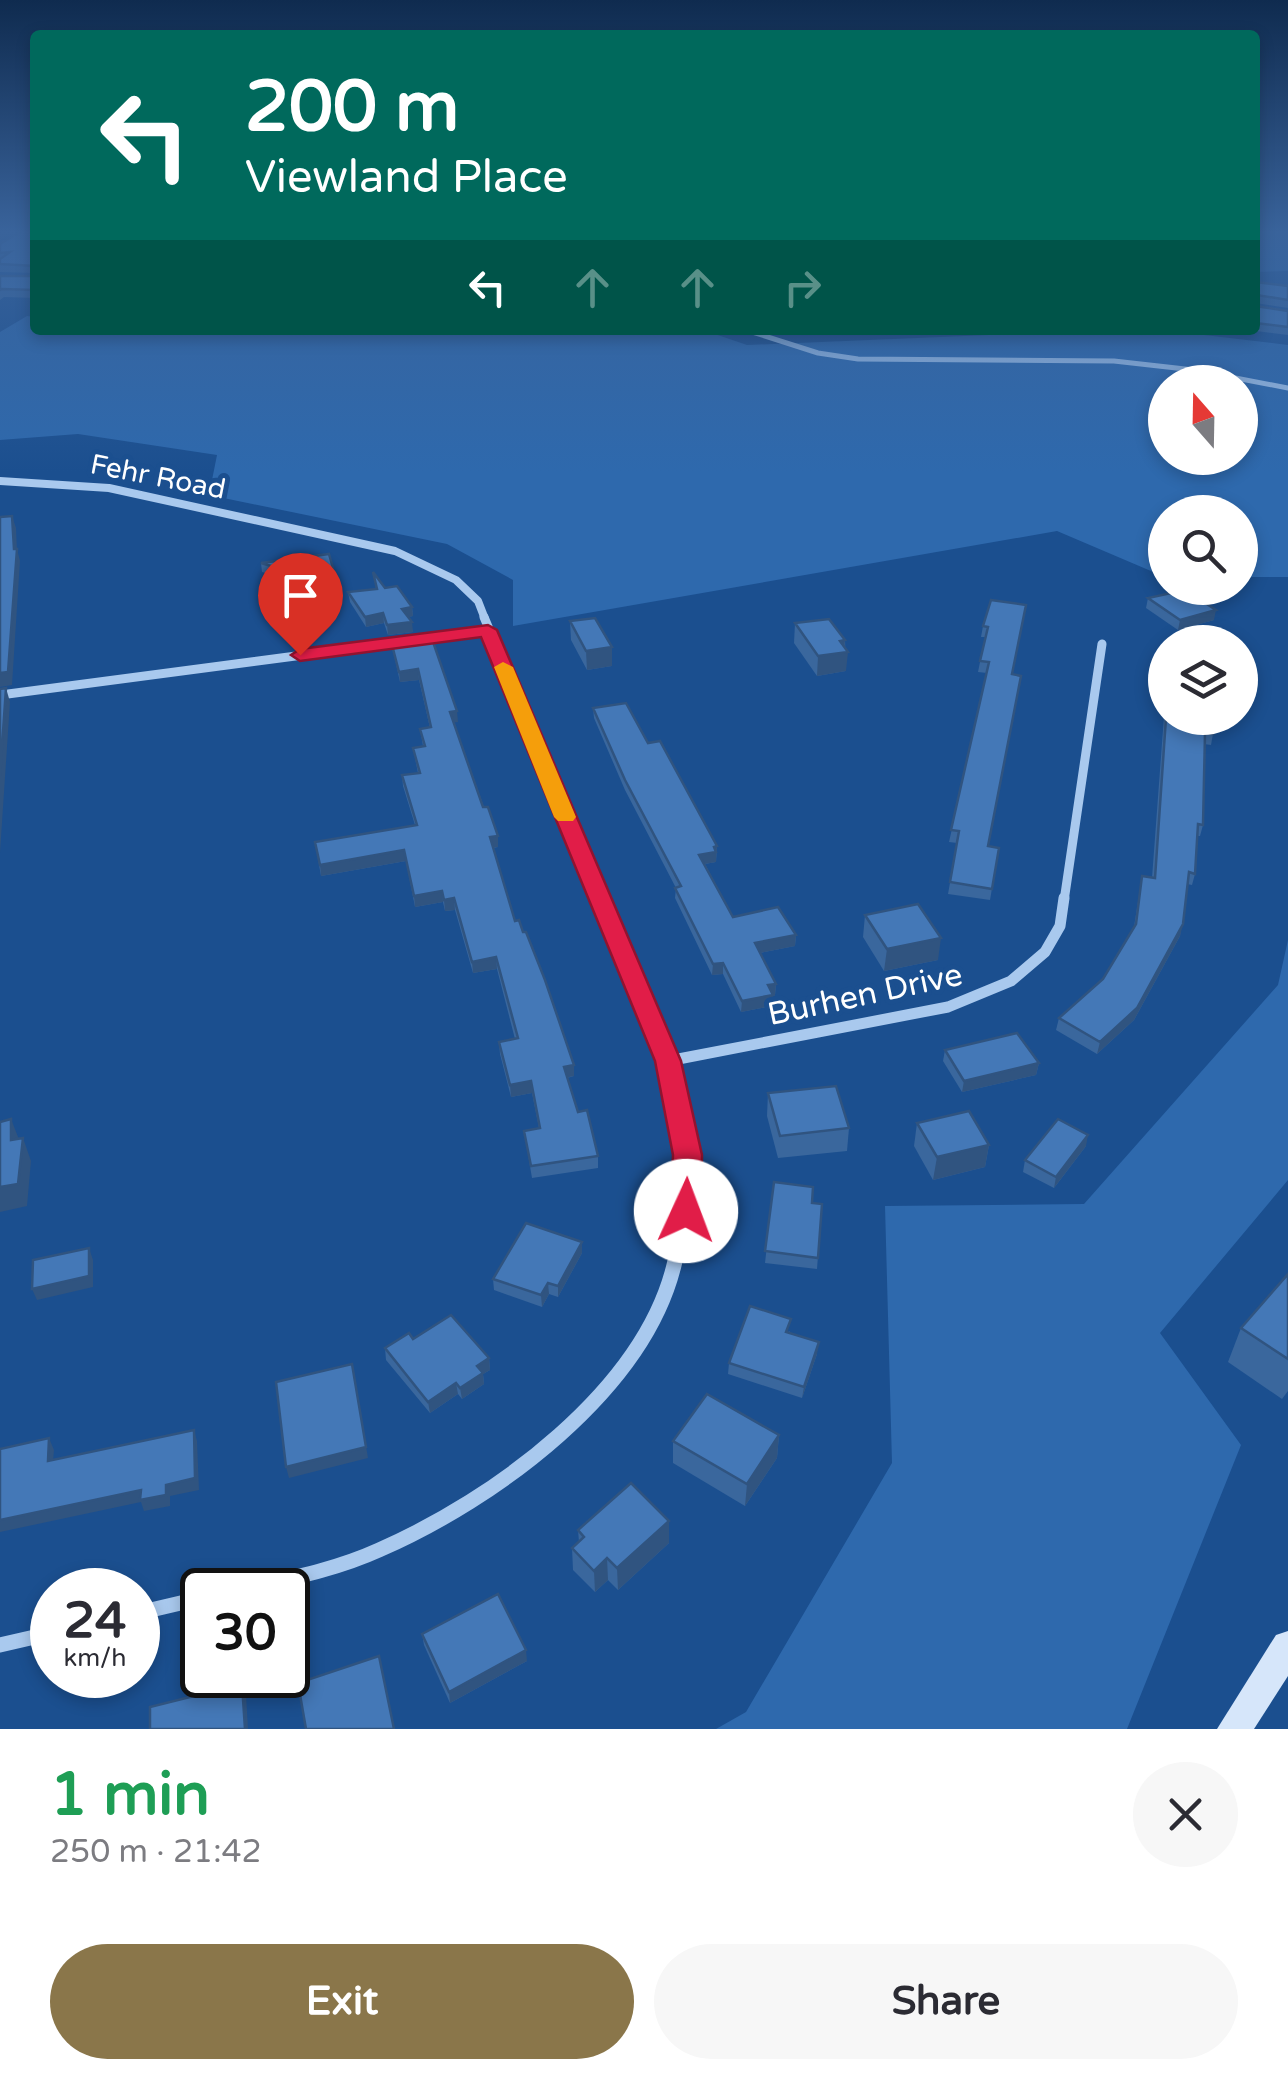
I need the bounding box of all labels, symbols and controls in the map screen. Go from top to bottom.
text: 200 m [245,66,459,150]
icon: left [80,70,210,200]
text: Viewland Place [245,151,568,205]
icon: left [460,260,515,315]
icon: ahead [565,260,620,315]
icon: ahead [670,260,725,315]
icon: right [775,260,830,315]
north arrow [1148,365,1258,475]
map controls [1148,365,1258,735]
street label: Fehr Road [87,447,229,507]
button: search [1148,495,1258,605]
pin [258,553,343,656]
icon: arrive [273,568,328,623]
button: layers [1148,625,1258,735]
street label: Burhen Drive [764,956,966,1034]
position arrow [634,1159,738,1263]
speed limit sign: 30 [180,1568,310,1698]
text: 24 [64,1591,126,1651]
text: km/h [64,1643,126,1673]
text: 1 min [50,1759,210,1831]
button: close [1133,1762,1238,1867]
text: 250 m · 21:42 [50,1833,262,1871]
button: Exit [50,1944,634,2059]
button: Share [654,1944,1238,2059]

